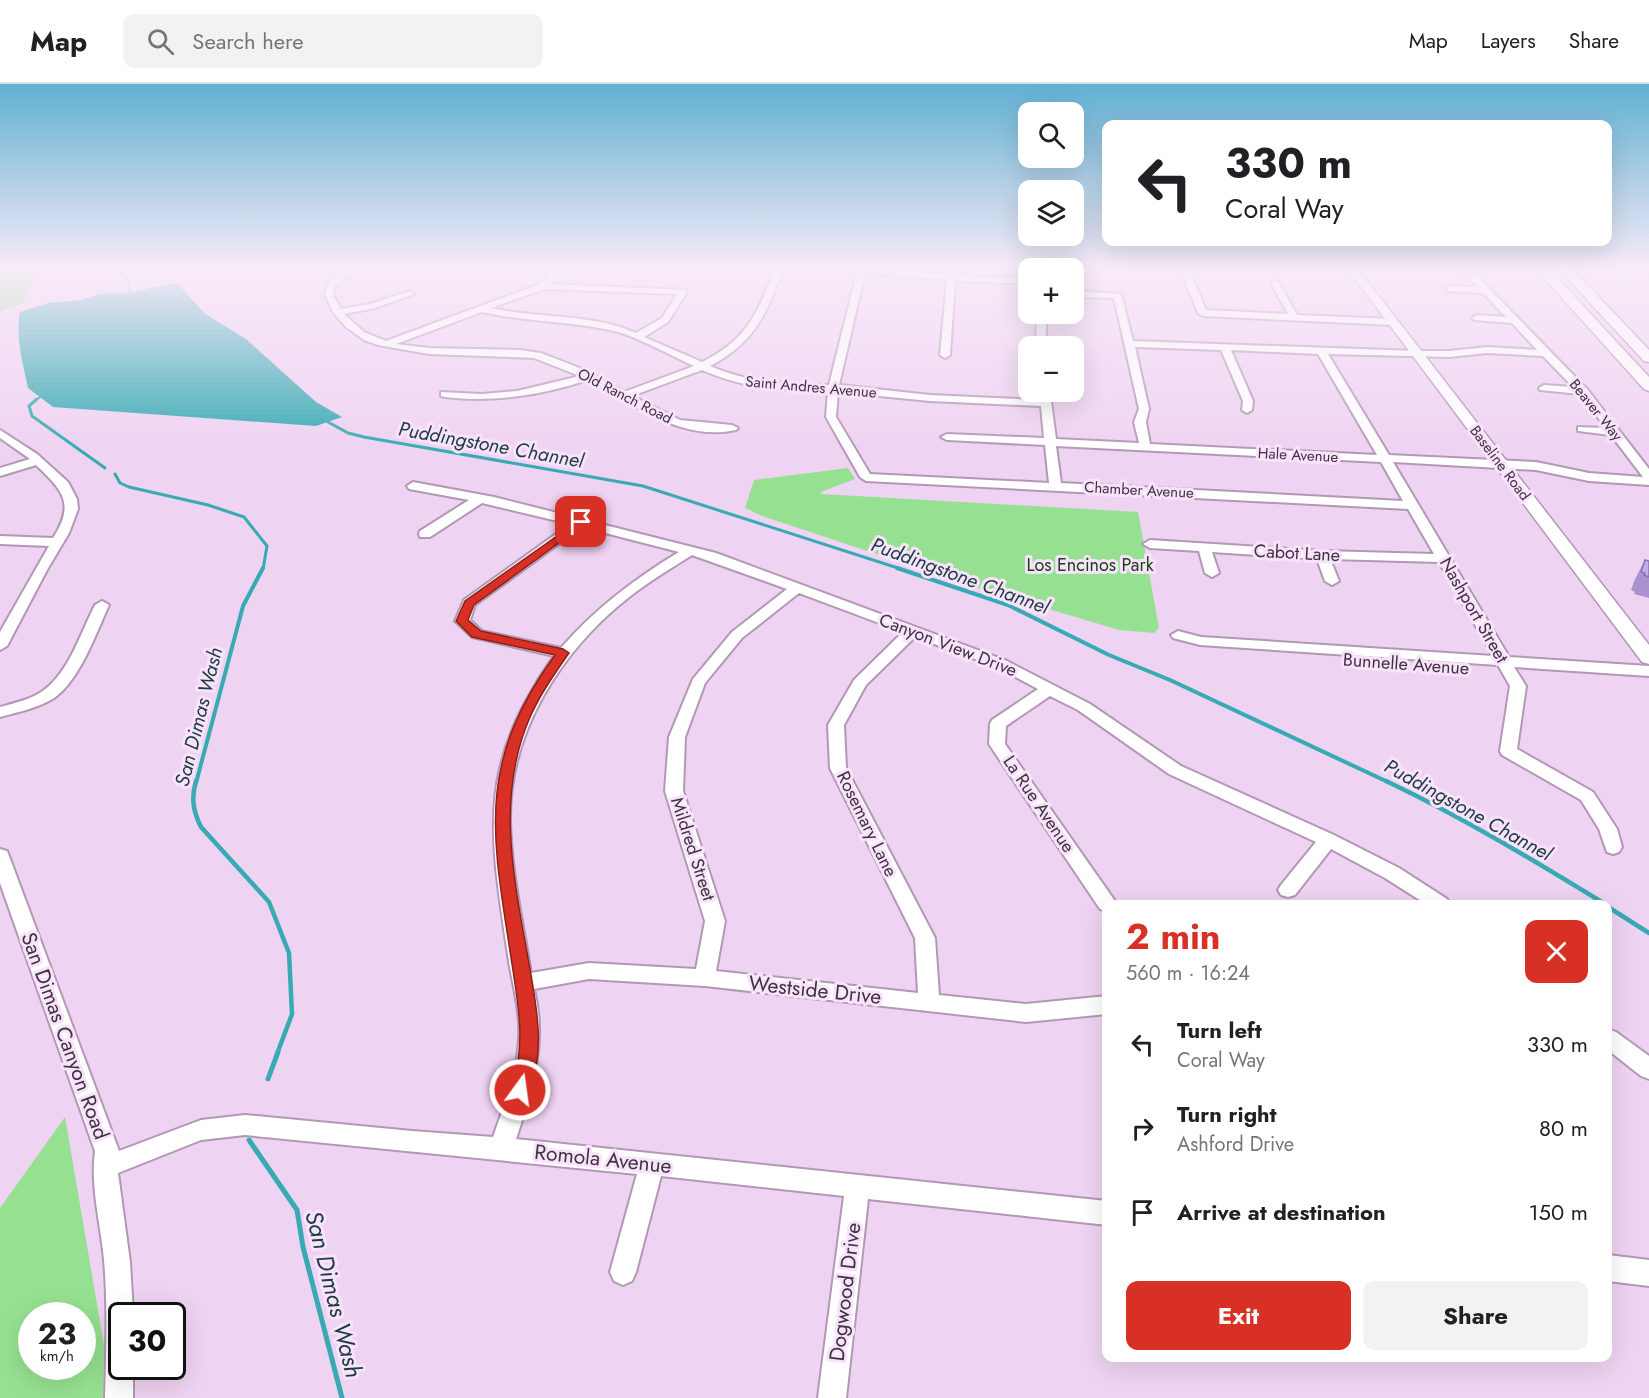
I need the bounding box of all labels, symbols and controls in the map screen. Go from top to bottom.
search box [123,14,543,68]
text: Map [30,21,87,62]
icon: search [144,25,177,58]
text: Search here [192,25,304,57]
text: Map [1409,26,1448,56]
text: Layers [1481,26,1536,56]
text: Share [1569,26,1619,56]
map controls [1018,102,1084,402]
button: search [1018,102,1084,168]
text: 330 m [1225,133,1352,194]
icon: left [1126,144,1204,222]
button: layers [1018,180,1084,246]
text: Coral Way [1225,189,1344,228]
button: + [1018,258,1084,324]
button: − [1018,336,1084,402]
street label: Old Ranch Road [574,363,676,429]
street label: Saint Andres Avenue [745,370,878,404]
street label: Beaver Way [1564,374,1628,446]
water label: Puddingstone Channel [396,414,587,476]
street label: Baseline Road [1464,421,1536,505]
street label: Hale Avenue [1257,442,1339,468]
street label: Chamber Avenue [1084,476,1195,504]
pin [555,496,606,547]
icon: arrive [564,505,597,538]
water label: Puddingstone Channel [867,530,1054,622]
street label: Cabot Lane [1253,538,1341,568]
park label: Los Encinos Park [1026,552,1154,578]
street label: Nashport Street [1433,552,1515,668]
street label: Canyon View Drive [875,607,1021,683]
water label: San Dimas Wash [168,644,230,790]
street label: Bunnelle Avenue [1342,647,1470,681]
street label: La Rue Avenue [997,750,1081,858]
water label: Puddingstone Channel [1379,752,1558,869]
street label: Rosemary Lane [830,767,904,881]
street label: Mildred Street [664,794,722,905]
text: 2 min [1126,910,1221,962]
button: close [1525,920,1588,983]
street label: San Dimas Canyon Road [14,928,116,1144]
text: 560 m · 16:24 [1126,959,1250,988]
street label: Westside Drive [747,968,883,1012]
text: Turn left [1177,1014,1262,1046]
icon: left [1126,1028,1159,1061]
text: 330 m [1527,1028,1588,1060]
text: Coral Way [1177,1046,1265,1075]
position arrow [488,1058,552,1122]
text: Turn right [1177,1098,1277,1130]
icon: right [1126,1112,1159,1145]
text: 80 m [1539,1112,1588,1144]
text: Ashford Drive [1177,1130,1294,1159]
street label: Romola Avenue [533,1137,673,1181]
icon: arrive [1126,1196,1159,1229]
text: Arrive at destination [1177,1196,1386,1228]
text: 150 m [1529,1196,1588,1228]
water label: San Dimas Wash [296,1207,372,1381]
street label: Dogwood Drive [822,1221,868,1363]
button: Exit [1126,1281,1351,1350]
button: Share [1363,1281,1588,1350]
speed limit sign: 30 [108,1302,186,1380]
text: 23 [38,1312,76,1355]
text: km/h [40,1345,74,1367]

